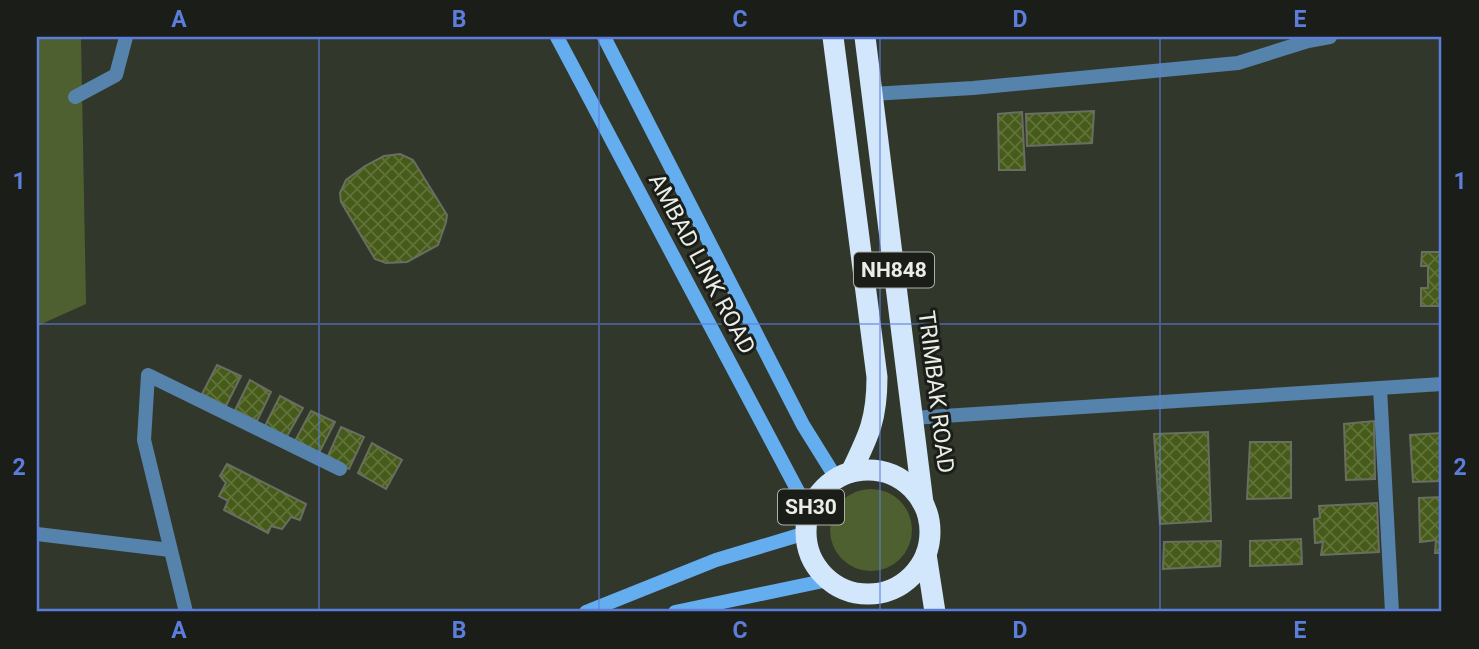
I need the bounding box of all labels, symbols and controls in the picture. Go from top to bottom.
text: A [171,6,187,33]
text: B [452,6,466,33]
text: C [732,6,748,33]
text: D [1013,6,1027,33]
text: E [1294,6,1307,33]
text: 1 [12,168,26,195]
text: 1 [1453,168,1467,195]
street label: AMBAD LINK ROAD [643,169,761,359]
road number: NH848 [854,252,934,288]
street label: TRIMBAK ROAD [913,309,959,475]
text: 2 [12,454,26,481]
text: 2 [1453,454,1467,481]
road number: SH30 [778,490,844,524]
text: A [171,617,187,644]
text: B [452,617,466,644]
text: C [732,617,748,644]
text: D [1013,617,1027,644]
text: E [1294,617,1307,644]

